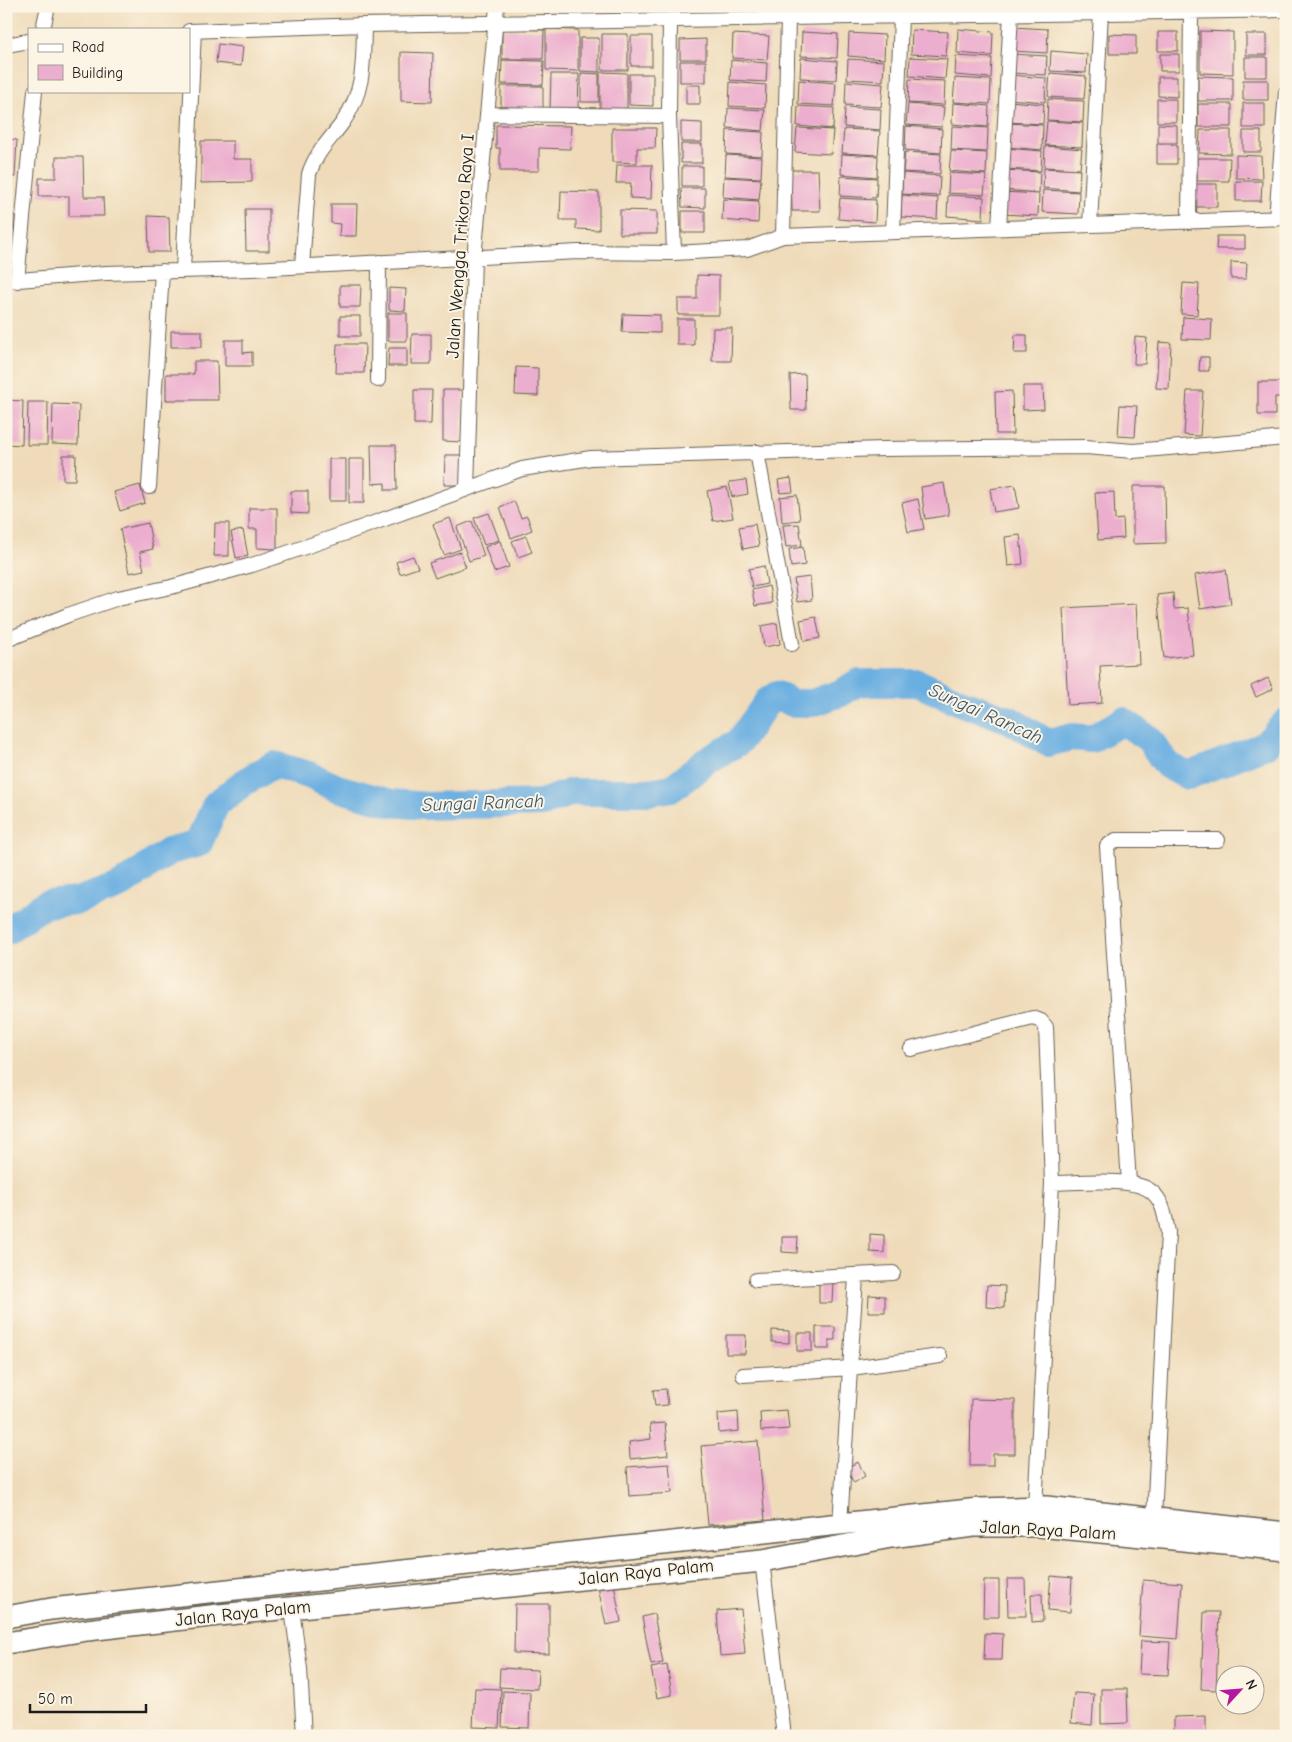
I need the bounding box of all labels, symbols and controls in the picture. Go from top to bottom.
legend [28,28,190,92]
text: Road [72,38,104,56]
text: Building [72,64,123,82]
street label: Jalan Wengga Trikora Raya I [442,133,479,359]
water label: Sungai Rancah [925,679,1046,749]
water label: Sungai Rancah [422,790,544,816]
street label: Jalan Raya Palam [979,1516,1117,1545]
street label: Jalan Raya Palam [577,1555,715,1590]
street label: Jalan Raya Palam [174,1596,312,1631]
north arrow [1214,1664,1264,1714]
text: N [1242,1677,1261,1692]
scale bar [30,1682,146,1714]
text: 50 m [38,1690,73,1708]

